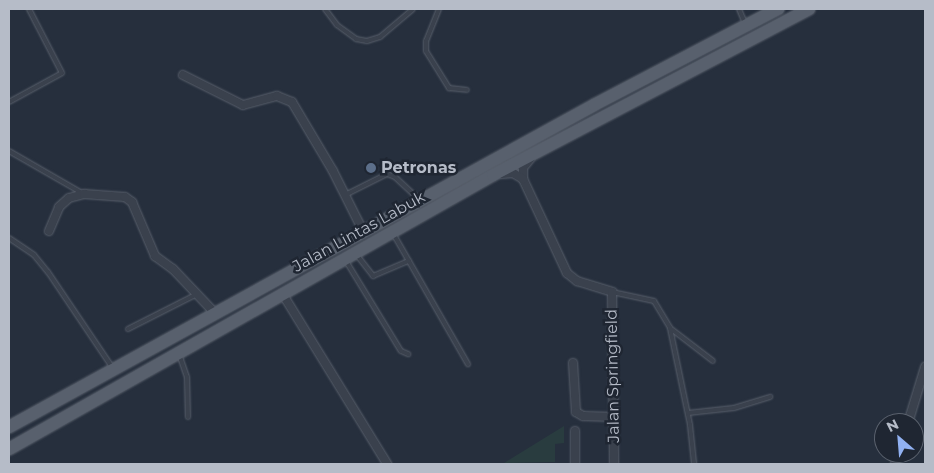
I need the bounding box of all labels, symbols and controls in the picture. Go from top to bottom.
place label: Petronas [381,158,456,178]
marker: Petronas [365,162,377,174]
street label: Jalan Lintas Labuk [289,188,429,276]
street label: Jalan Springfield [602,309,624,443]
north arrow [874,413,924,463]
text: N [884,415,902,436]

